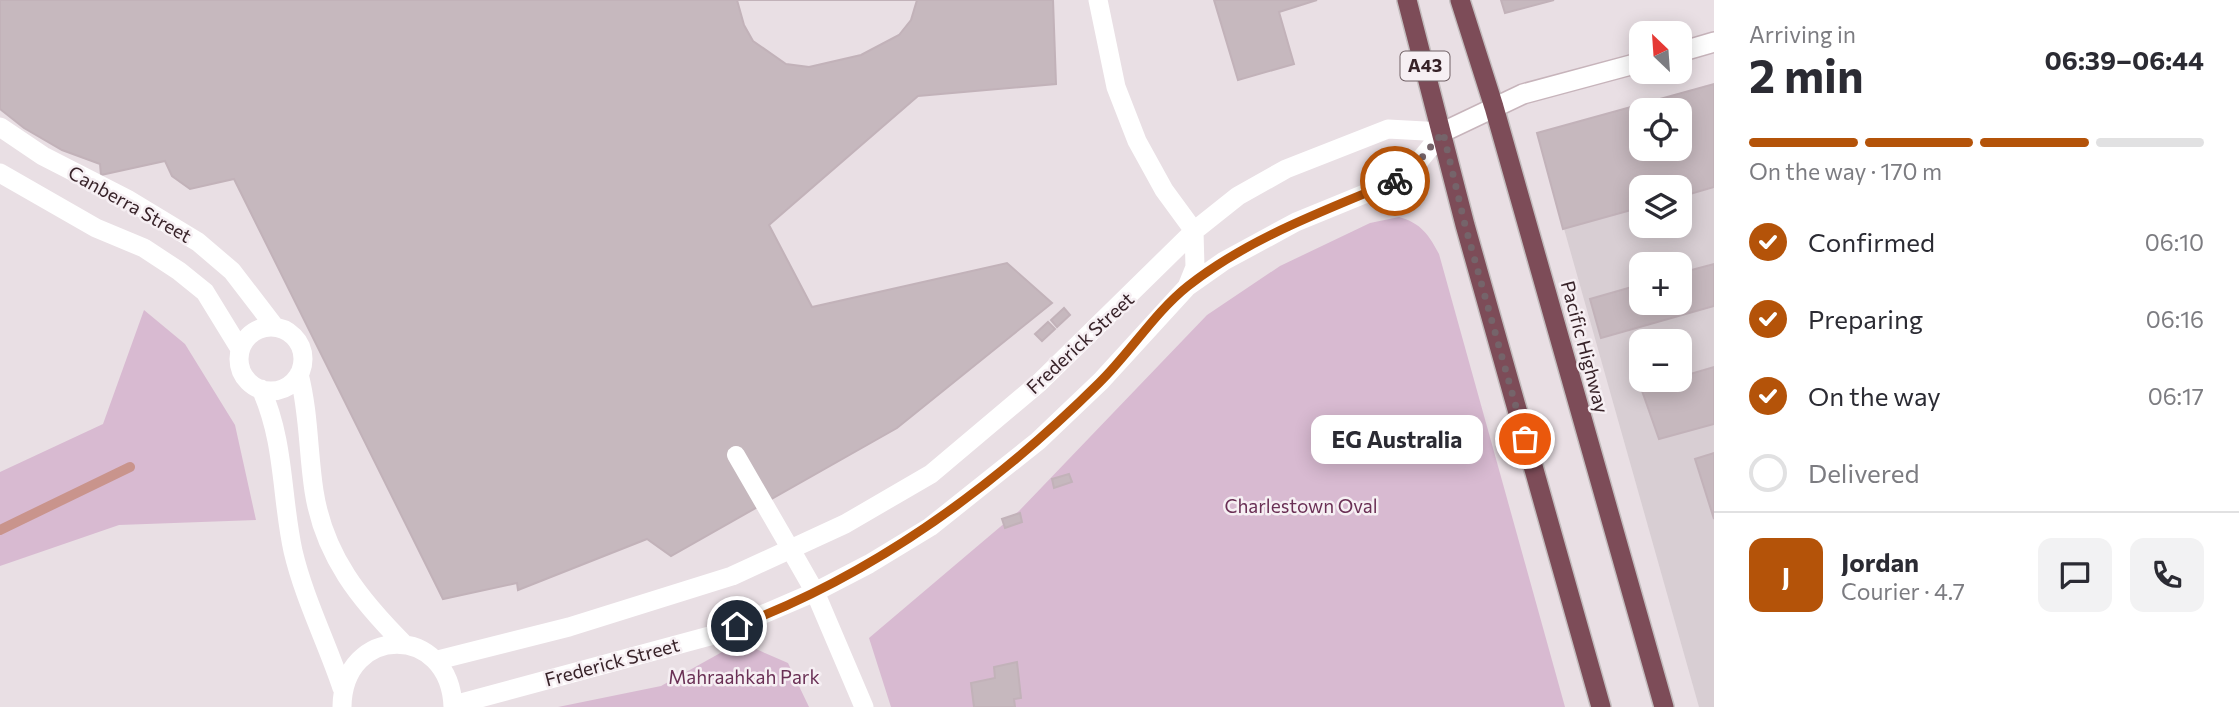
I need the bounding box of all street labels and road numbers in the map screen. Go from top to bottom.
road number: A43 [1400,52,1450,80]
street label: Canberra Street [65,160,196,247]
street label: Pacific Highway [1557,278,1614,416]
street label: Frederick Street [1021,287,1138,398]
street label: Frederick Street [542,632,682,691]

